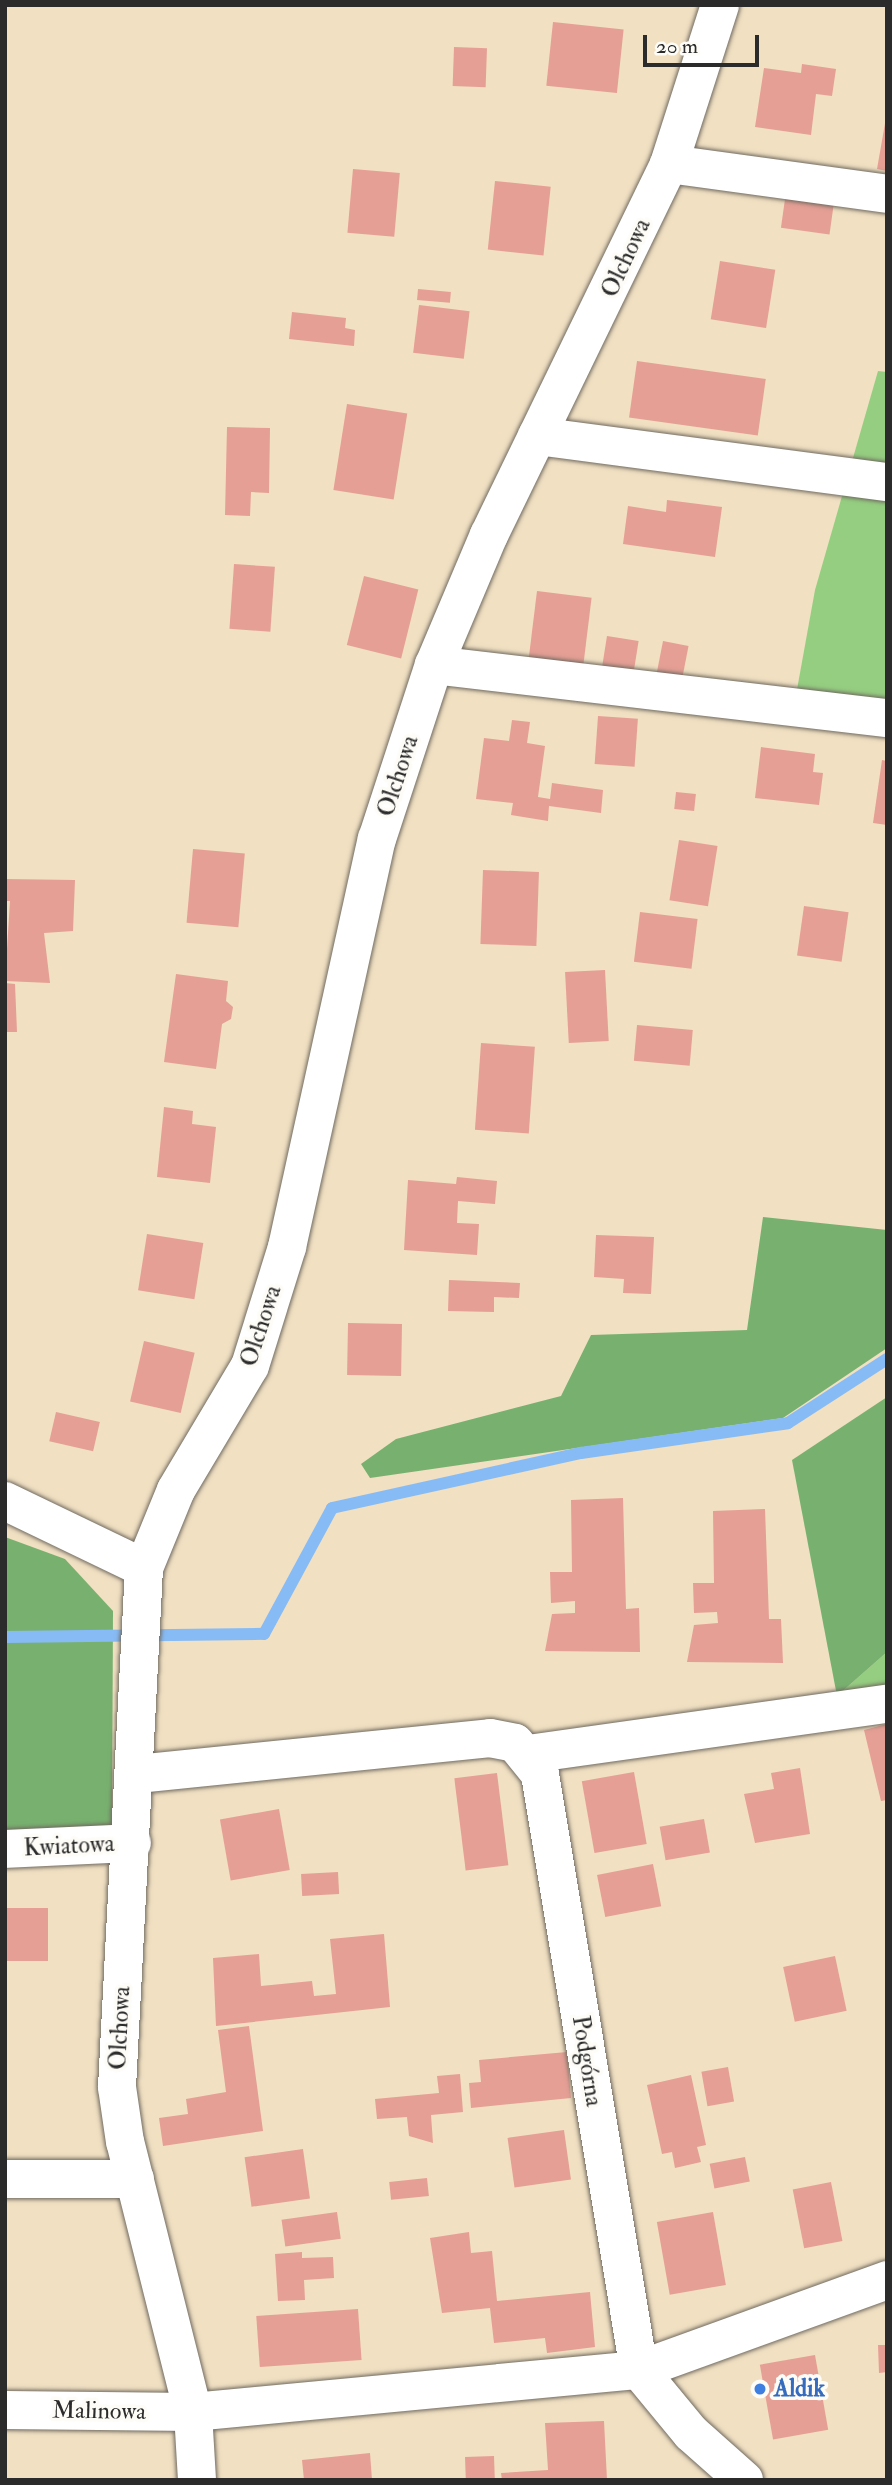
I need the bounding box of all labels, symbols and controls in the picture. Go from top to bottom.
scale bar [647,21,762,65]
text: 20 m [656,33,698,60]
street label: Olchowa [595,214,657,302]
street label: Olchowa [371,732,425,820]
street label: Olchowa [234,1282,288,1370]
street label: Kwiatowa [23,1829,115,1863]
street label: Olchowa [103,1985,137,2071]
street label: Podgórna [566,2014,608,2108]
place label: Aldik [774,2375,825,2403]
marker: Aldik [752,2381,768,2397]
street label: Malinowa [52,2396,146,2426]

